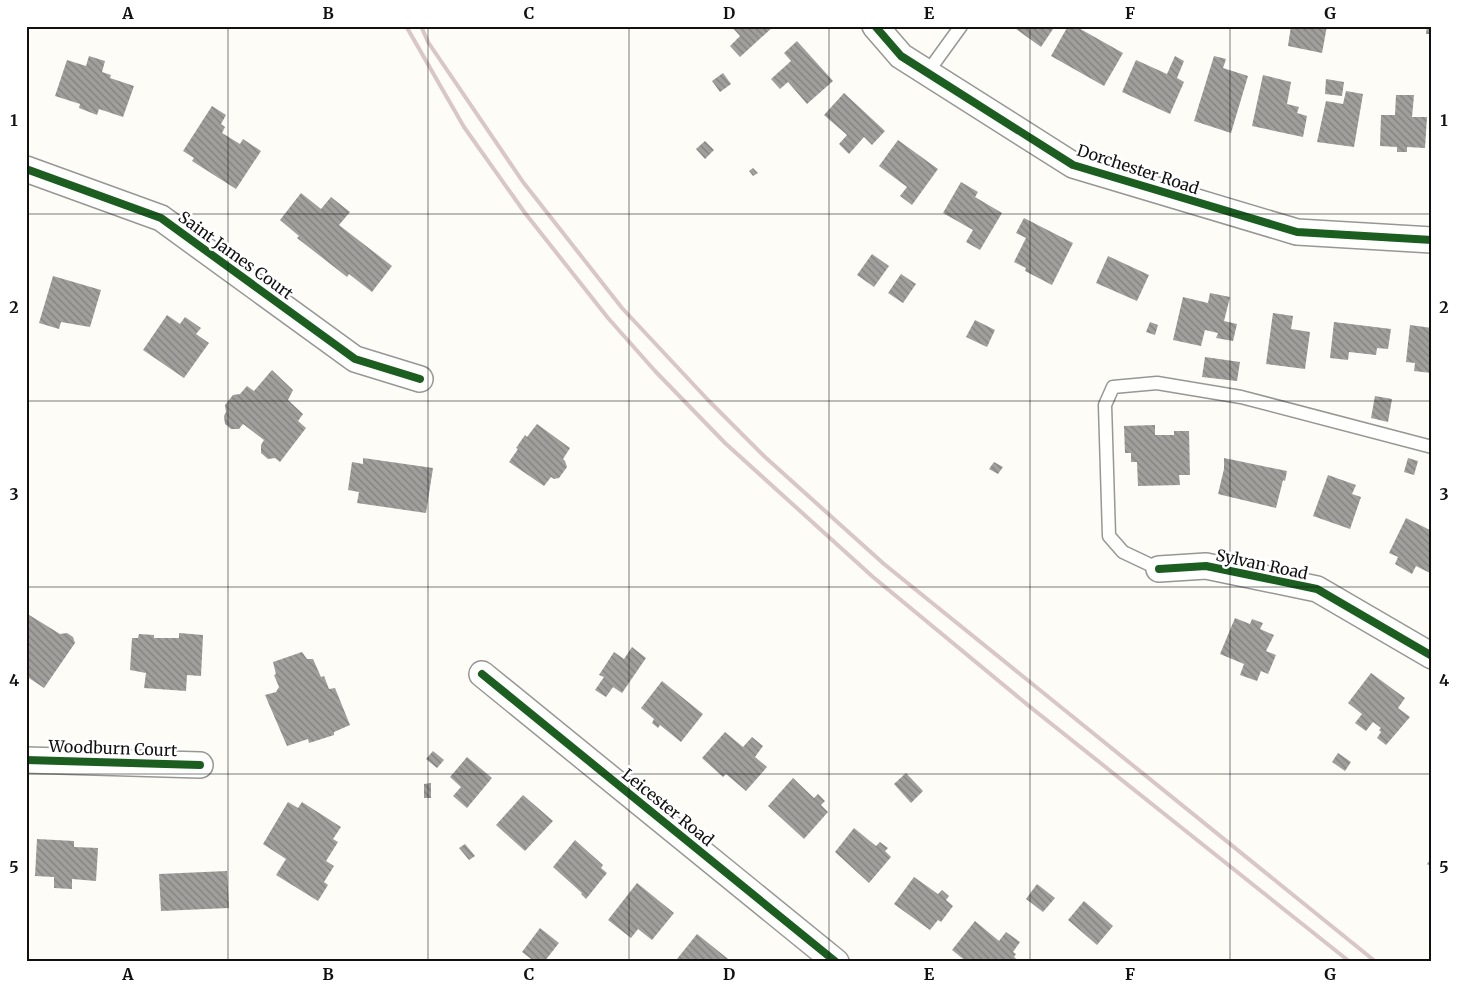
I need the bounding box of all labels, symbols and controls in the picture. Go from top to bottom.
text: A [121,3,134,23]
text: B [322,3,334,23]
text: C [524,3,534,23]
text: D [723,3,735,23]
text: E [924,3,935,23]
text: F [1125,3,1135,23]
text: G [1324,3,1336,23]
text: 1 [10,110,18,130]
text: 1 [1440,110,1448,130]
street label: Dorchester Road [1074,140,1202,198]
street label: Saint James Court [175,207,298,304]
text: 2 [9,297,19,317]
text: 2 [1439,297,1449,317]
text: 3 [9,484,19,504]
text: 3 [1439,484,1449,504]
street label: Sylvan Road [1214,544,1310,584]
text: 4 [9,670,19,690]
text: 4 [1439,670,1449,690]
street label: Woodburn Court [47,736,178,760]
street label: Leicester Road [618,764,718,850]
text: 5 [9,857,19,877]
text: 5 [1439,857,1449,877]
text: A [121,964,134,984]
text: B [322,964,334,984]
text: C [524,964,534,984]
text: D [723,964,735,984]
text: E [924,964,935,984]
text: F [1125,964,1135,984]
text: G [1324,964,1336,984]

